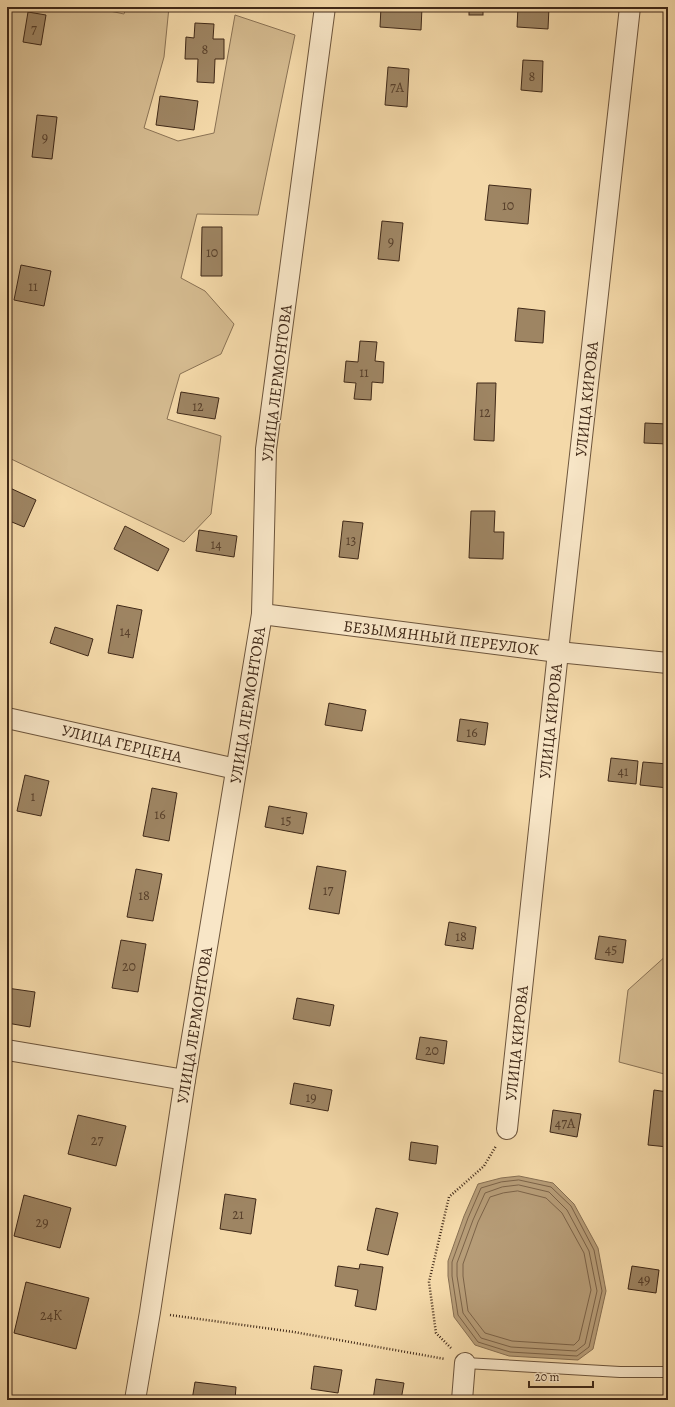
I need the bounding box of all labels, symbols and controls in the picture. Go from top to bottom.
house number: 7 [31,20,37,39]
house number: 8 [202,40,209,59]
house number: 8 [529,67,536,86]
house number: 7А [390,78,405,97]
house number: 9 [42,128,48,147]
house number: 10 [502,196,514,215]
house number: 9 [388,232,394,251]
house number: 10 [206,243,218,262]
house number: 11 [28,277,38,296]
street label: УЛИЦА ЛЕРМОНТОВА [256,303,298,463]
street label: УЛИЦА КИРОВА [570,340,604,458]
house number: 11 [359,363,369,382]
house number: 12 [192,397,204,416]
house number: 12 [479,403,491,422]
house number: 13 [346,531,356,550]
house number: 14 [210,535,222,554]
street label: БЕЗЫМЯННЫЙ ПЕРЕУЛОК [342,615,541,661]
house number: 14 [119,622,131,641]
street label: УЛИЦА ЛЕРМОНТОВА [225,625,271,785]
street label: УЛИЦА КИРОВА [534,662,568,780]
street label: УЛИЦА ГЕРЦЕНА [59,719,185,769]
house number: 16 [466,723,478,742]
house number: 41 [617,762,629,781]
house number: 1 [31,787,36,806]
house number: 16 [154,805,166,824]
house number: 15 [281,811,291,830]
house number: 17 [323,881,333,900]
house number: 18 [138,886,150,905]
house number: 18 [455,927,467,946]
house number: 45 [605,940,617,959]
street label: УЛИЦА ЛЕРМОНТОВА [172,945,218,1105]
house number: 20 [122,957,136,976]
street label: УЛИЦА КИРОВА [500,984,534,1102]
house number: 20 [425,1041,439,1060]
house number: 19 [305,1088,317,1107]
house number: 47А [555,1114,576,1133]
house number: 27 [91,1131,103,1150]
house number: 21 [232,1205,244,1224]
house number: 29 [35,1213,49,1232]
house number: 49 [638,1270,650,1289]
house number: 24К [40,1306,62,1325]
scale bar [529,1363,593,1389]
text: 20 m [535,1369,559,1385]

